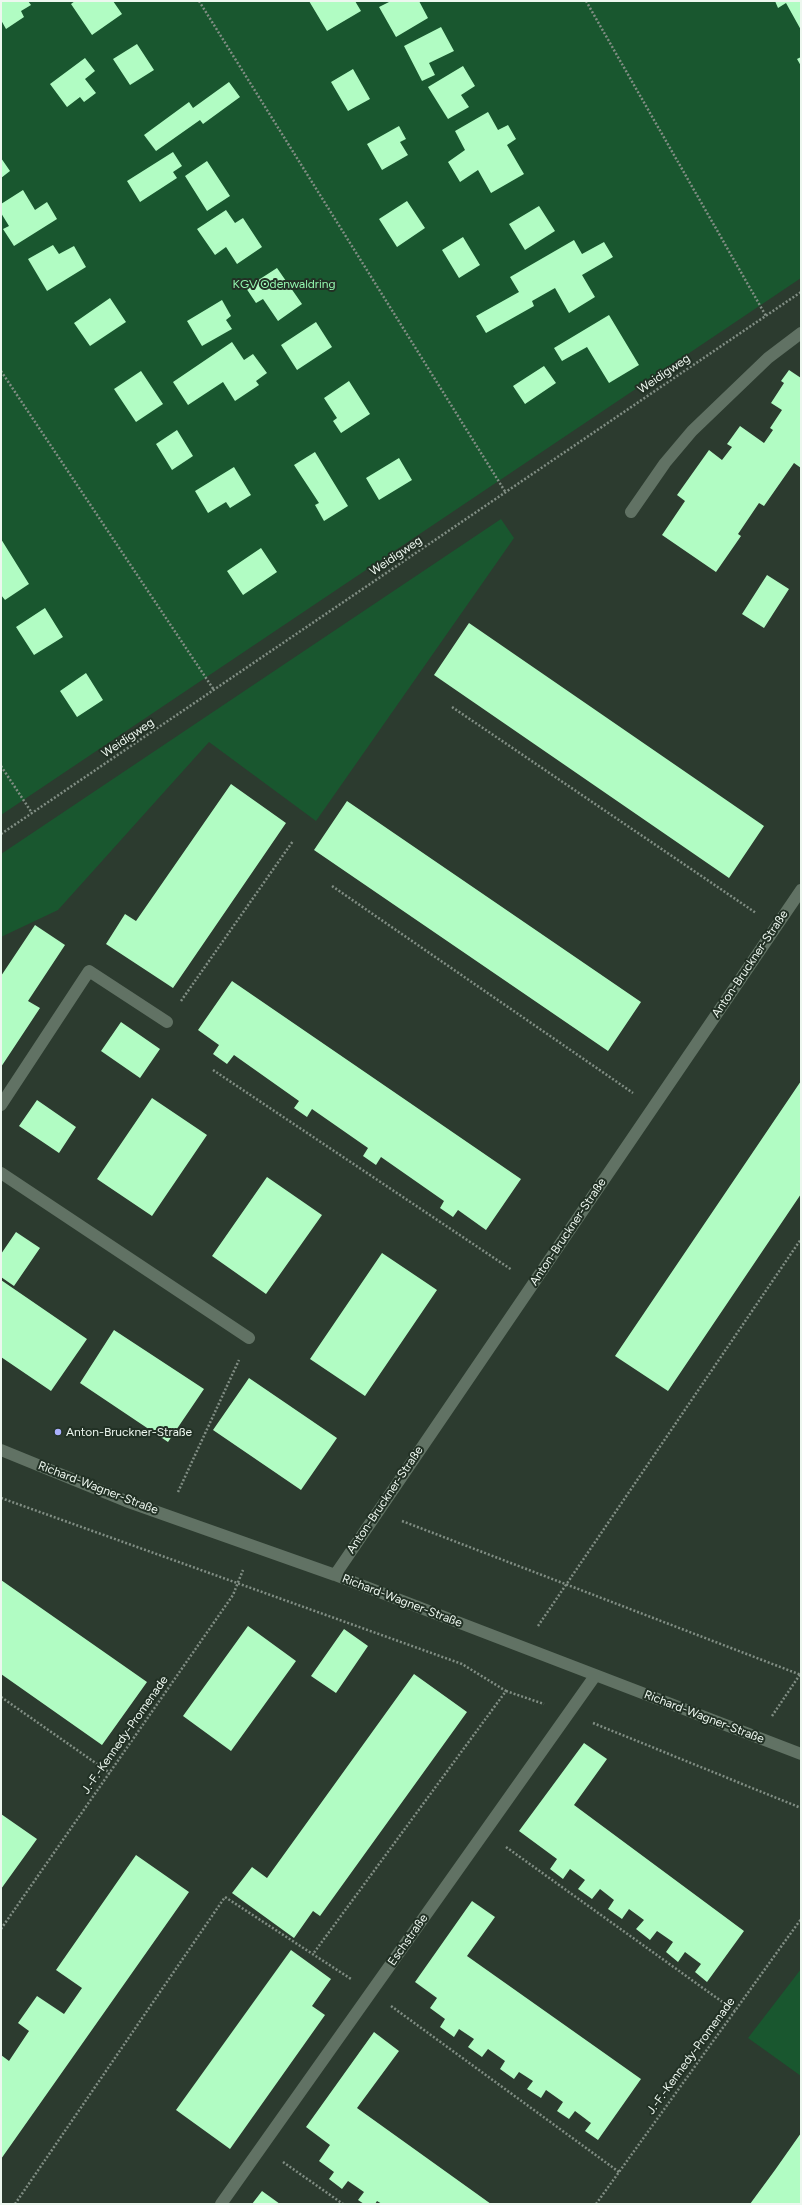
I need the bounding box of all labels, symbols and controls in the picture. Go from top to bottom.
park label: KGV Odenwaldring [233,277,335,291]
street label: Weidigweg [635,351,693,397]
street label: Weidigweg [367,533,425,579]
street label: Weidigweg [99,715,157,761]
street label: Anton-Bruckner-Straße [709,908,791,1020]
street label: Anton-Bruckner-Straße [527,1176,609,1288]
place label: Anton-Bruckner-Straße [66,1425,192,1439]
marker: Anton-Bruckner-Straße [53,1427,63,1437]
street label: Anton-Bruckner-Straße [344,1444,426,1556]
street label: Richard-Wagner-Straße [36,1458,160,1518]
street label: Richard-Wagner-Straße [340,1571,464,1631]
street label: J.-F.-Kennedy-Promenade [79,1673,171,1797]
street label: Richard-Wagner-Straße [642,1687,766,1747]
street label: Eschstraße [385,1911,431,1969]
street label: J.-F.-Kennedy-Promenade [644,1995,738,2117]

